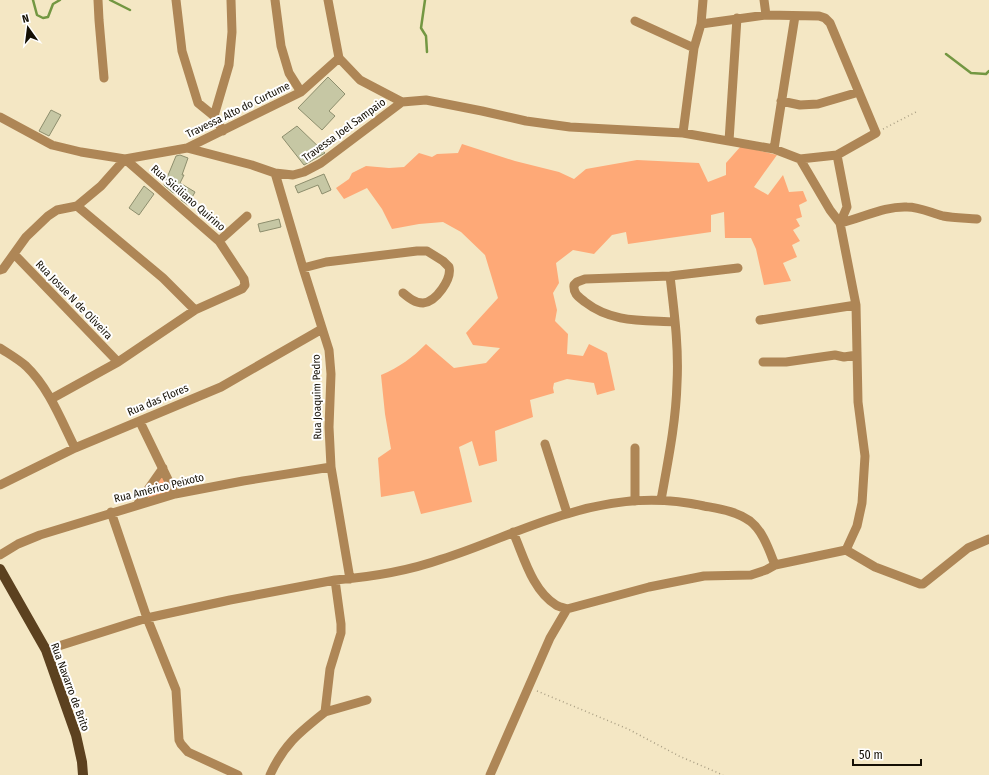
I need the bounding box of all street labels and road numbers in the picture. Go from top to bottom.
street label: Travessa Alto do Curtume [184,79,292,141]
street label: Travessa Joel Sampaio [300,95,388,165]
street label: Rua Siciliano Quirino [148,162,228,234]
street label: Rua Josue N de Oliveira [33,258,115,342]
street label: Rua Joaquim Pedro [310,354,324,440]
street label: Rua das Flores [125,381,191,419]
street label: Rua Américo Peixoto [113,470,206,505]
street label: Rua Navarro de Brito [48,641,92,733]

